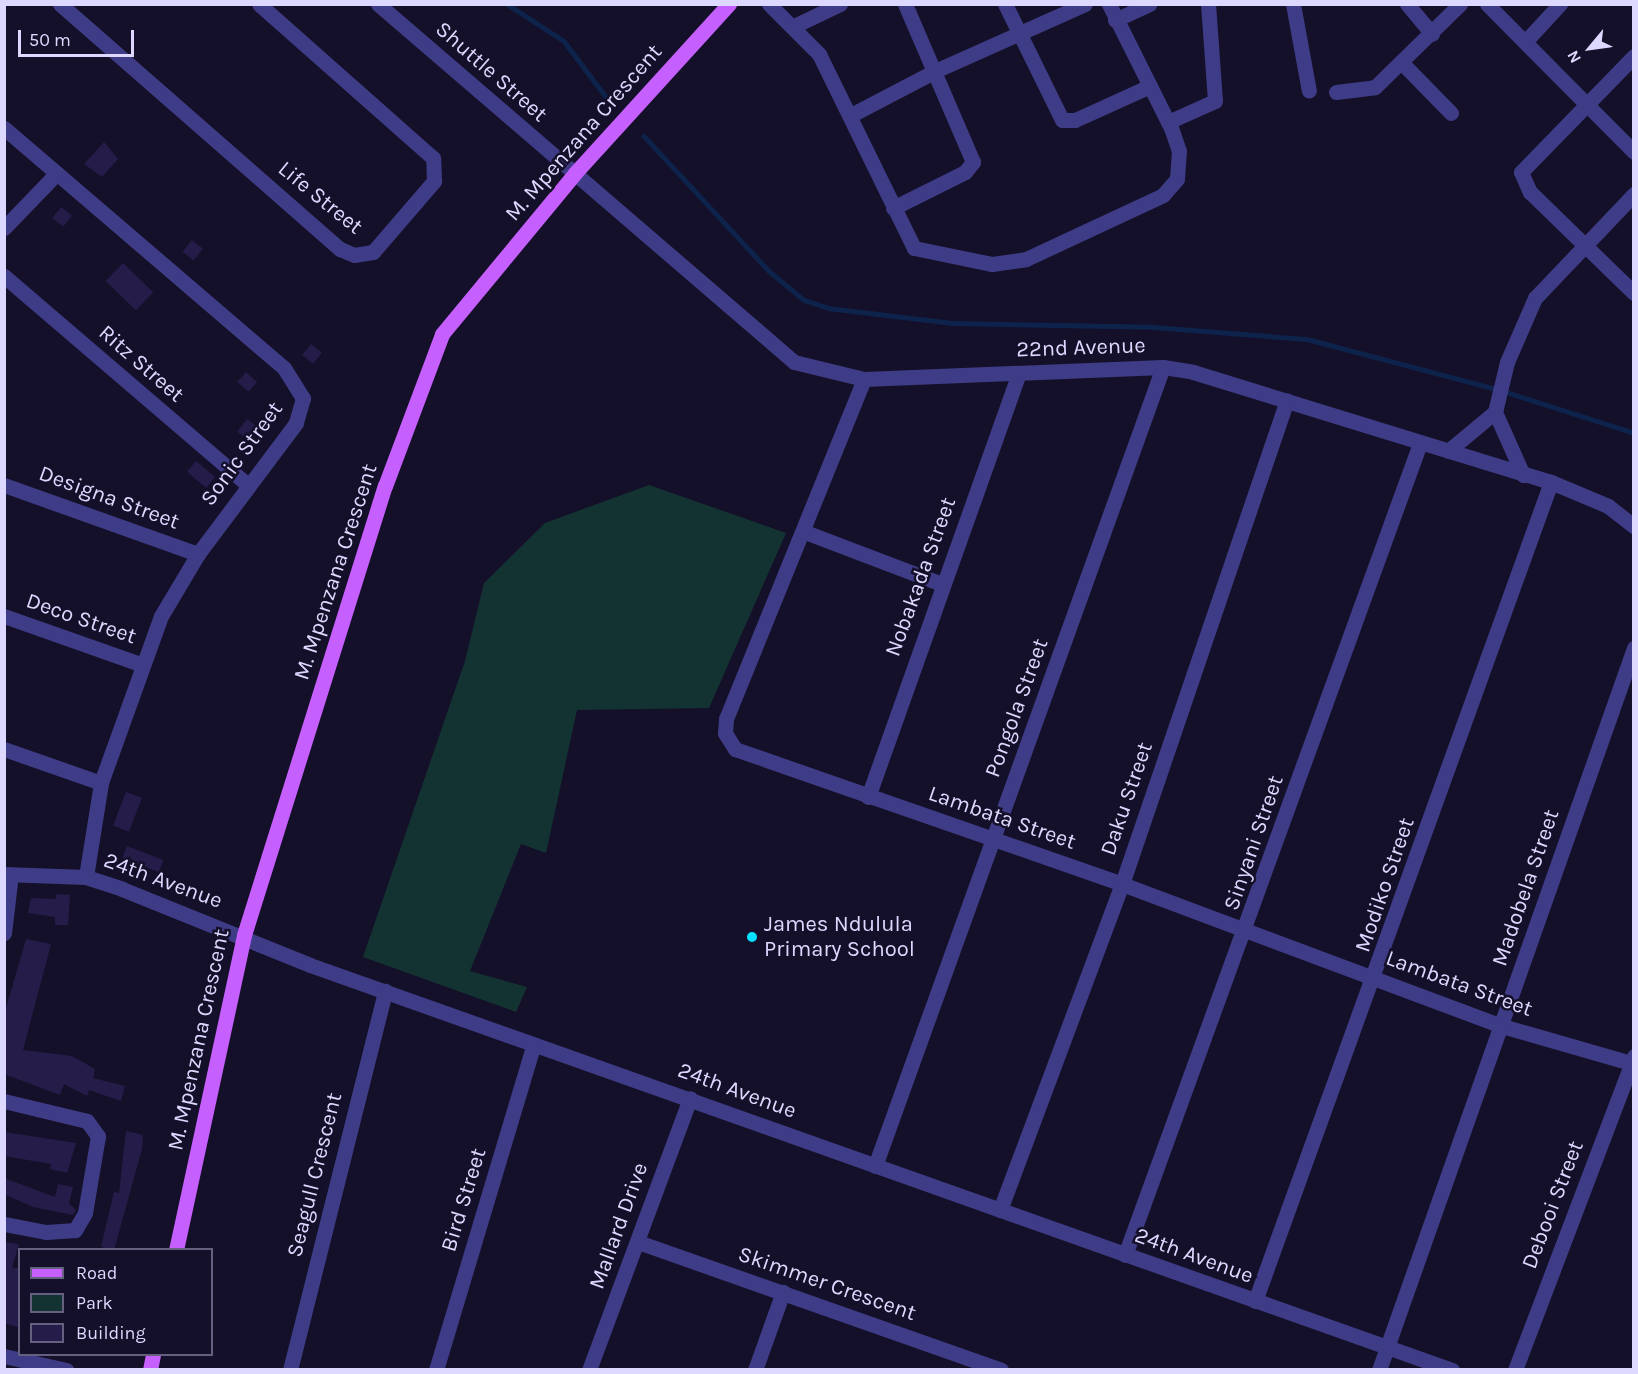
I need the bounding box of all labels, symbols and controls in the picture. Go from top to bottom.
street label: Shuttle Street [430,16,552,128]
scale bar [21,18,136,56]
north arrow [1560,18,1620,78]
text: 50 m [29,29,71,51]
street label: M. Mpenzana Crescent [500,39,668,227]
text: N [1563,47,1585,67]
street label: Life Street [272,156,368,240]
street label: Ritz Street [93,320,189,408]
street label: 22nd Avenue [1016,333,1146,363]
street label: Sonic Street [195,397,289,511]
street label: Designa Street [35,460,183,536]
street label: M. Mpenzana Crescent [289,461,383,683]
street label: Nobakada Street [880,494,962,660]
street label: Deco Street [22,588,140,650]
street label: Pongola Street [980,635,1054,781]
street label: Daku Street [1095,739,1159,859]
street label: Sinyani Street [1219,772,1289,914]
street label: Lambata Street [925,780,1079,856]
street label: Madobela Street [1487,806,1565,970]
street label: Modiko Street [1350,814,1420,956]
street label: 24th Avenue [100,847,226,915]
place label: James Ndulula Primary School [764,911,915,962]
street label: M. Mpenzana Crescent [163,927,235,1153]
marker: James Ndulula Primary School [745,930,759,944]
street label: Lambata Street [1382,945,1536,1023]
street label: 24th Avenue [674,1057,800,1125]
street label: Seagull Crescent [282,1090,348,1260]
street label: Debooi Street [1516,1137,1590,1273]
street label: Bird Street [436,1145,492,1255]
street label: Mallard Drive [584,1159,654,1293]
street label: 24th Avenue [1131,1222,1257,1290]
street label: Skimmer Crescent [735,1241,919,1327]
legend [18,1248,213,1356]
text: Road [76,1262,117,1284]
text: Park [76,1292,113,1314]
text: Building [76,1322,146,1344]

